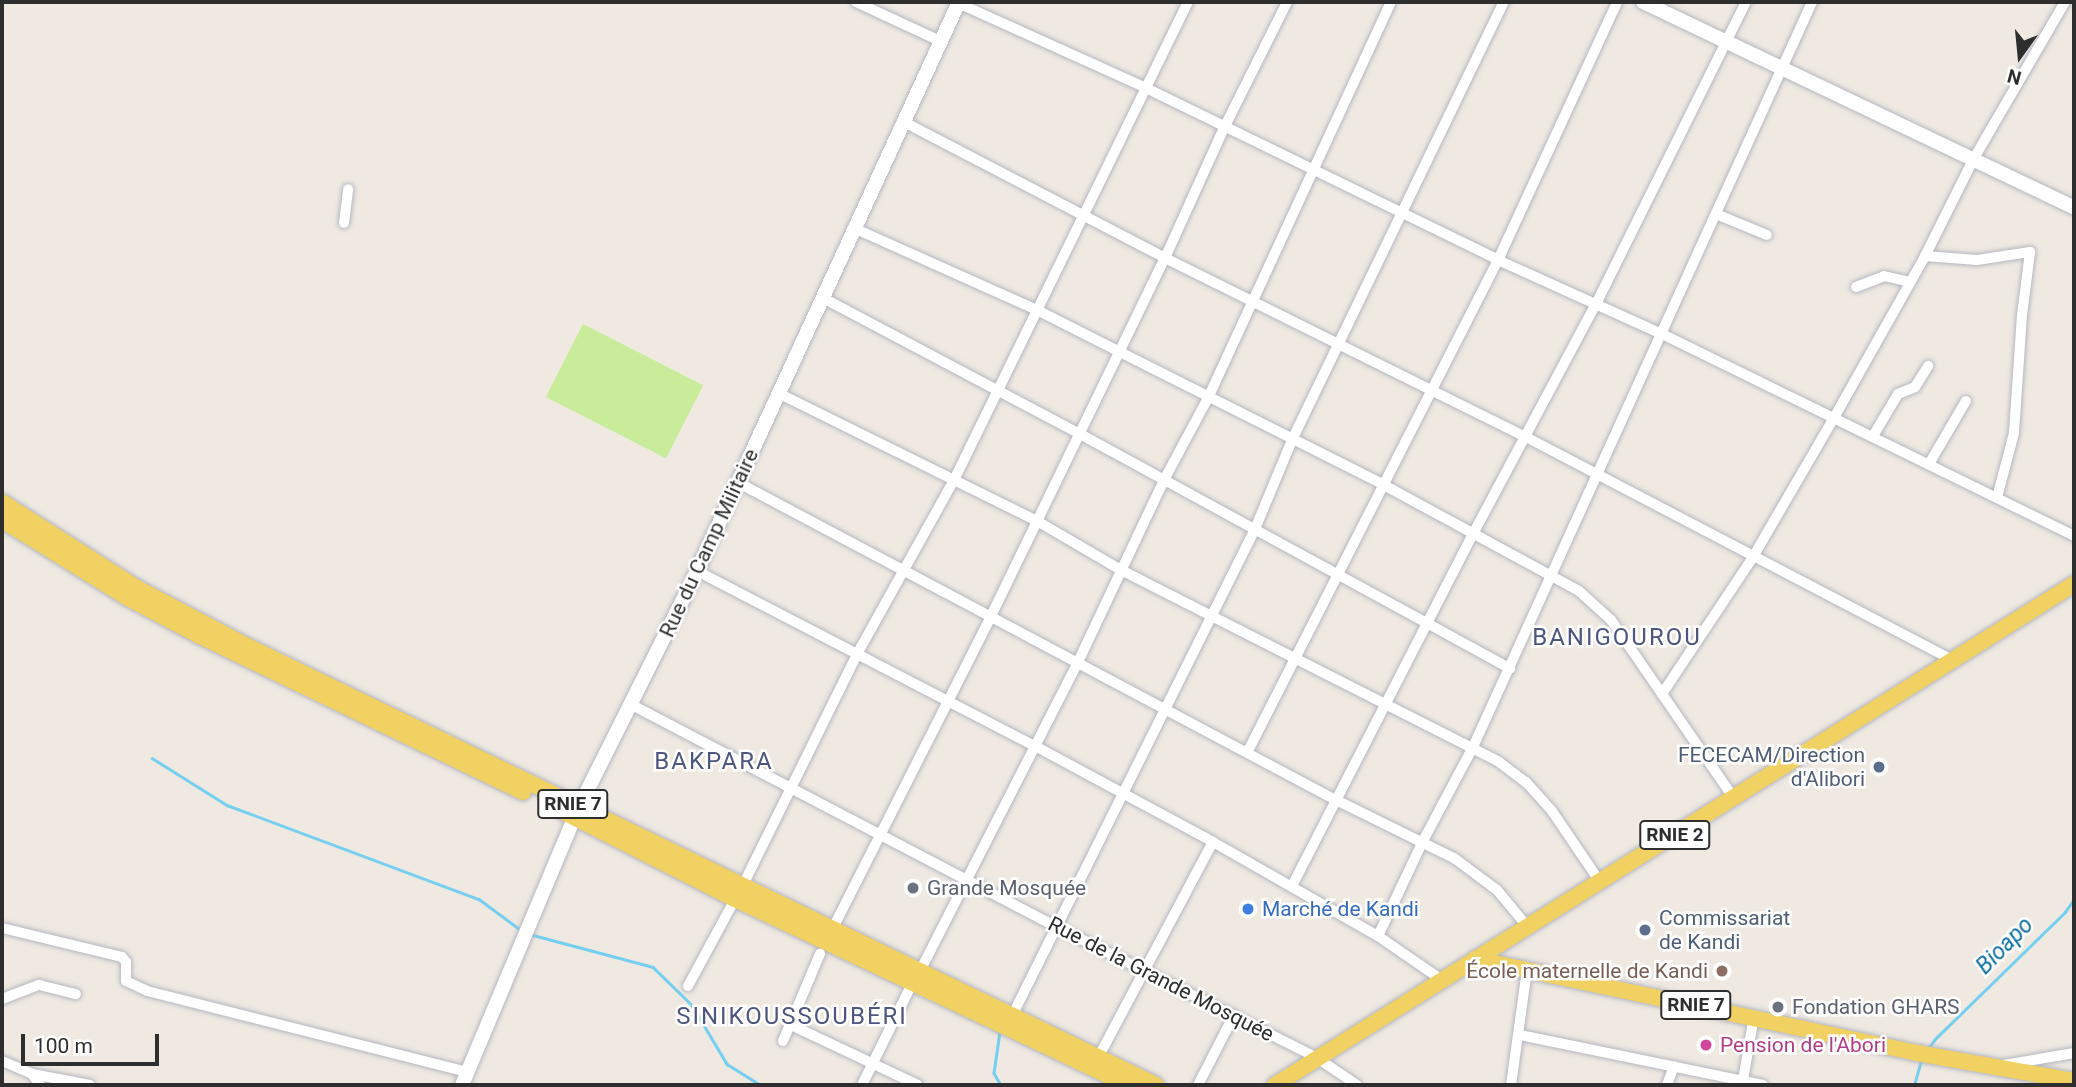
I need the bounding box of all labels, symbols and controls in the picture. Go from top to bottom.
north arrow [1985,21,2055,91]
text: N [2005,64,2024,90]
street label: Rue du Camp Militaire [654,445,764,641]
district label: BANIGOUROU [1533,624,1701,652]
place label: FECECAM/Direction d'Alibori [1678,742,1865,792]
district label: BAKPARA [655,748,773,776]
marker: FECECAM/Direction d'Alibori [1871,759,1887,775]
road number: RNIE 7 [536,789,610,820]
road number: RNIE 2 [1638,820,1712,850]
place label: Grande Mosquée [927,875,1086,901]
marker: Grande Mosquée [905,880,921,896]
place label: Marché de Kandi [1262,896,1419,922]
marker: Marché de Kandi [1240,901,1256,917]
place label: Commissariat de Kandi [1659,905,1790,955]
street label: Rue de la Grande Mosquée [1044,911,1278,1047]
water label: Bioapo [1971,912,2039,980]
marker: Commissariat de Kandi [1637,922,1653,938]
place label: École maternelle de Kandi [1466,958,1708,984]
marker: École maternelle de Kandi [1714,963,1730,979]
road number: RNIE 7 [1659,990,1733,1021]
place label: Fondation GHARS [1792,994,1960,1020]
marker: Fondation GHARS [1770,999,1786,1015]
district label: SINIKOUSSOUBÉRI [678,1003,906,1031]
scale bar [24,1020,163,1064]
place label: Pension de l'Abori [1720,1032,1886,1058]
text: 100 m [34,1034,93,1058]
marker: Pension de l'Abori [1698,1037,1714,1053]

